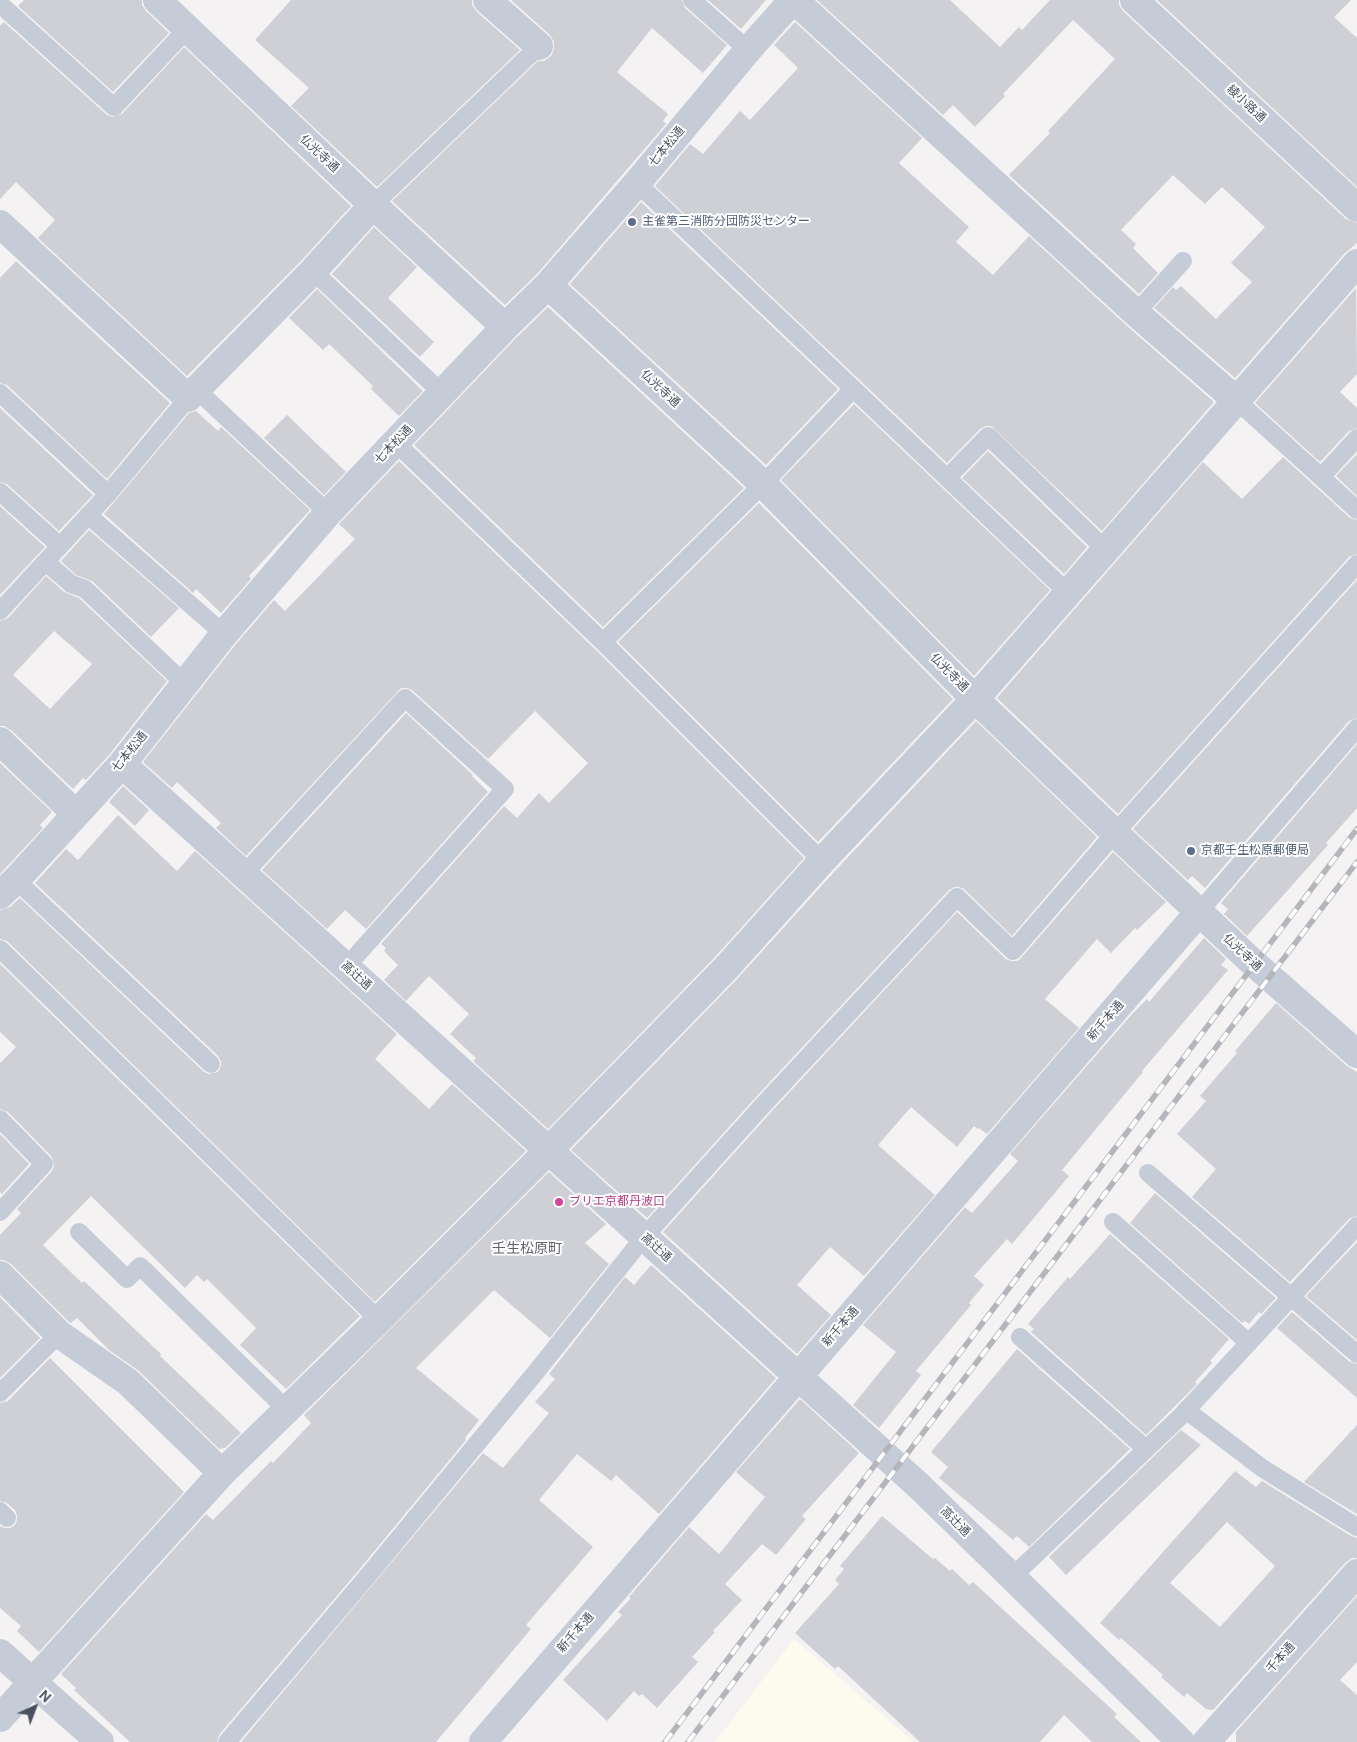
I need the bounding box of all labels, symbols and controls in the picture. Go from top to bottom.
street label: 綾小路通 [1224,82,1268,126]
street label: 七本松通 [646,124,688,170]
street label: 仏光寺通 [297,132,341,176]
place label: 主雀第三消防分団防災センター [642,215,810,229]
marker: 主雀第三消防分団防災センター [626,216,638,228]
street label: 仏光寺通 [638,367,682,411]
street label: 七本松通 [372,423,416,467]
street label: 仏光寺通 [927,651,971,695]
street label: 七本松通 [109,729,151,775]
place label: 京都壬生松原郵便局 [1201,844,1309,858]
marker: 京都壬生松原郵便局 [1185,845,1197,857]
street label: 仏光寺通 [1220,931,1264,975]
street label: 高辻通 [338,959,374,993]
street label: 新千本通 [1085,998,1127,1044]
place label: ブリエ京都丹波口 [569,1195,665,1209]
marker: ブリエ京都丹波口 [553,1196,565,1208]
street label: 高辻通 [638,1231,674,1265]
district label: 壬生松原町 [492,1241,562,1257]
street label: 新千本通 [820,1304,862,1350]
street label: 高辻通 [937,1504,973,1540]
street label: 新千本通 [555,1610,597,1656]
street label: 千本通 [1264,1640,1298,1676]
north arrow [10,1682,60,1732]
text: N [35,1686,55,1706]

